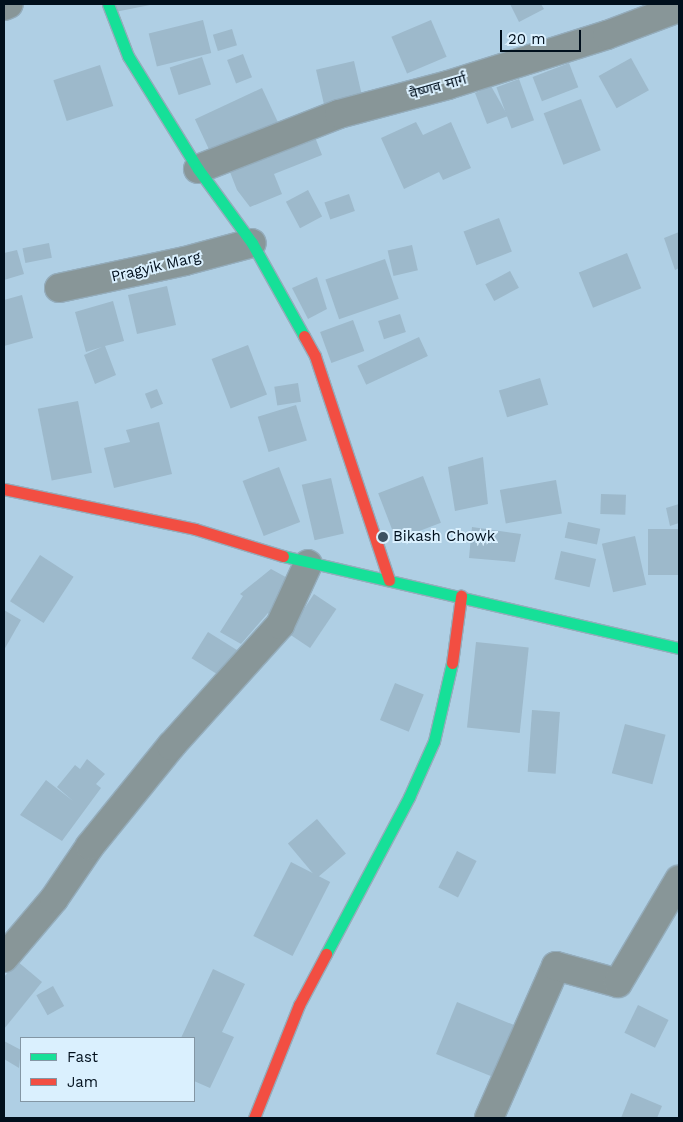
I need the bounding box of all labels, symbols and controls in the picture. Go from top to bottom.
scale bar [503,20,584,52]
text: 20 m [508,30,546,48]
street label: वैष्णव मार्ग [407,70,469,104]
street label: Pragyik Marg [109,248,203,286]
place label: Bikash Chowk [393,528,495,546]
marker: Bikash Chowk [377,531,389,543]
legend [20,1037,195,1102]
text: Fast [67,1048,98,1066]
text: Jam [67,1073,98,1091]

